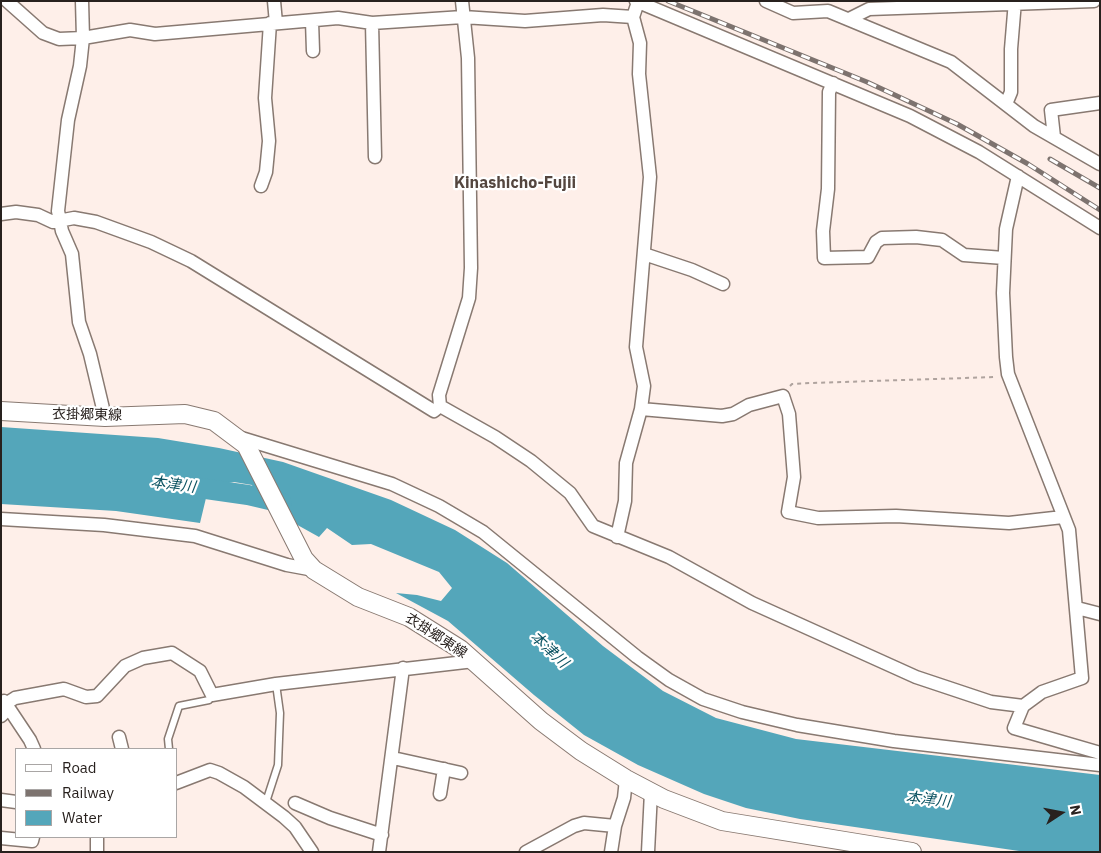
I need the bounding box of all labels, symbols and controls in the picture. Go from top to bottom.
district label: Kinashicho-Fujii [454,173,576,193]
street label: 衣掛郷東線 [52,406,122,424]
water label: 本津川 [150,473,196,497]
street label: 衣掛郷東線 [402,610,470,662]
water label: 本津川 [526,628,572,672]
legend [15,748,178,838]
text: Road [62,758,97,777]
text: Railway [62,783,114,802]
north arrow [1036,788,1086,838]
water label: 本津川 [905,789,951,811]
text: N [1066,803,1086,817]
text: Water [62,808,102,827]

